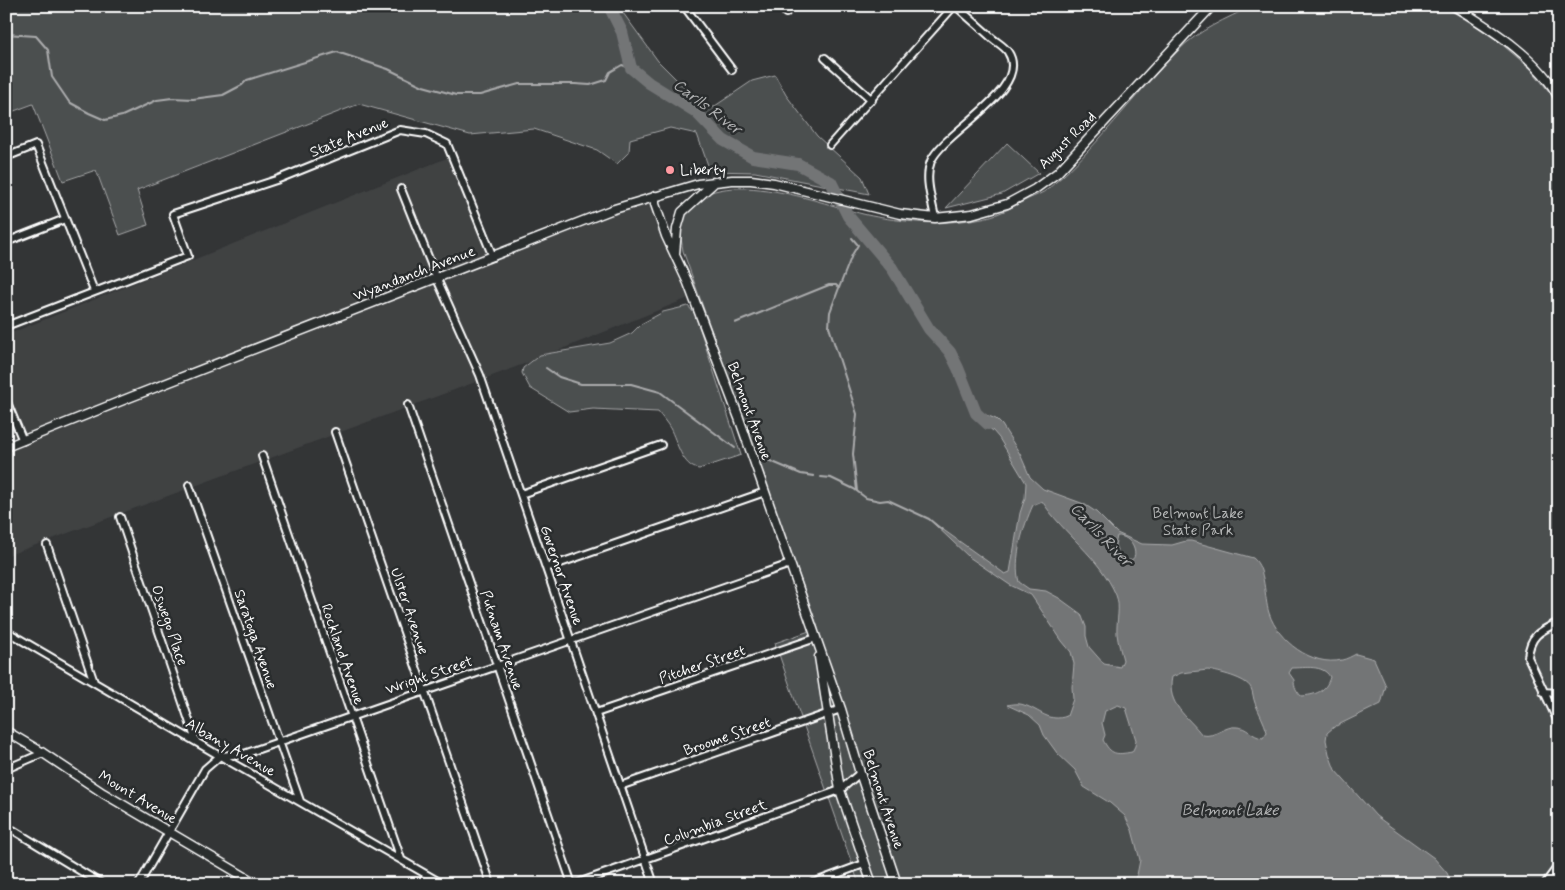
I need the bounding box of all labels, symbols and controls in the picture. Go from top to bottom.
water label: Carlls River [669,75,748,141]
street label: August Road [1034,107,1101,174]
street label: State Avenue [307,113,392,163]
place label: Liberty [680,161,726,181]
marker: Liberty [664,164,676,176]
street label: Wyandanch Avenue [351,241,478,306]
street label: Belmont Avenue [722,359,776,463]
water label: Carlls River [1065,499,1138,573]
park label: Belmont Lake State Park [1152,504,1244,541]
street label: Governor Avenue [535,523,588,628]
street label: Ulster Avenue [385,565,433,658]
street label: Oswego Place [145,582,192,669]
street label: Saratoga Avenue [229,587,282,692]
street label: Putnam Avenue [475,588,528,693]
street label: Rockland Avenue [315,601,369,707]
street label: Pitcher Street [656,641,749,689]
street label: Wright Street [383,652,476,701]
street label: Broome Street [681,713,774,761]
street label: Albany Avenue [182,714,279,782]
street label: Belmont Avenue [858,747,909,852]
street label: Mount Avenue [94,766,181,829]
street label: Columbia Street [661,795,770,851]
water label: Belmont Lake [1181,800,1279,821]

